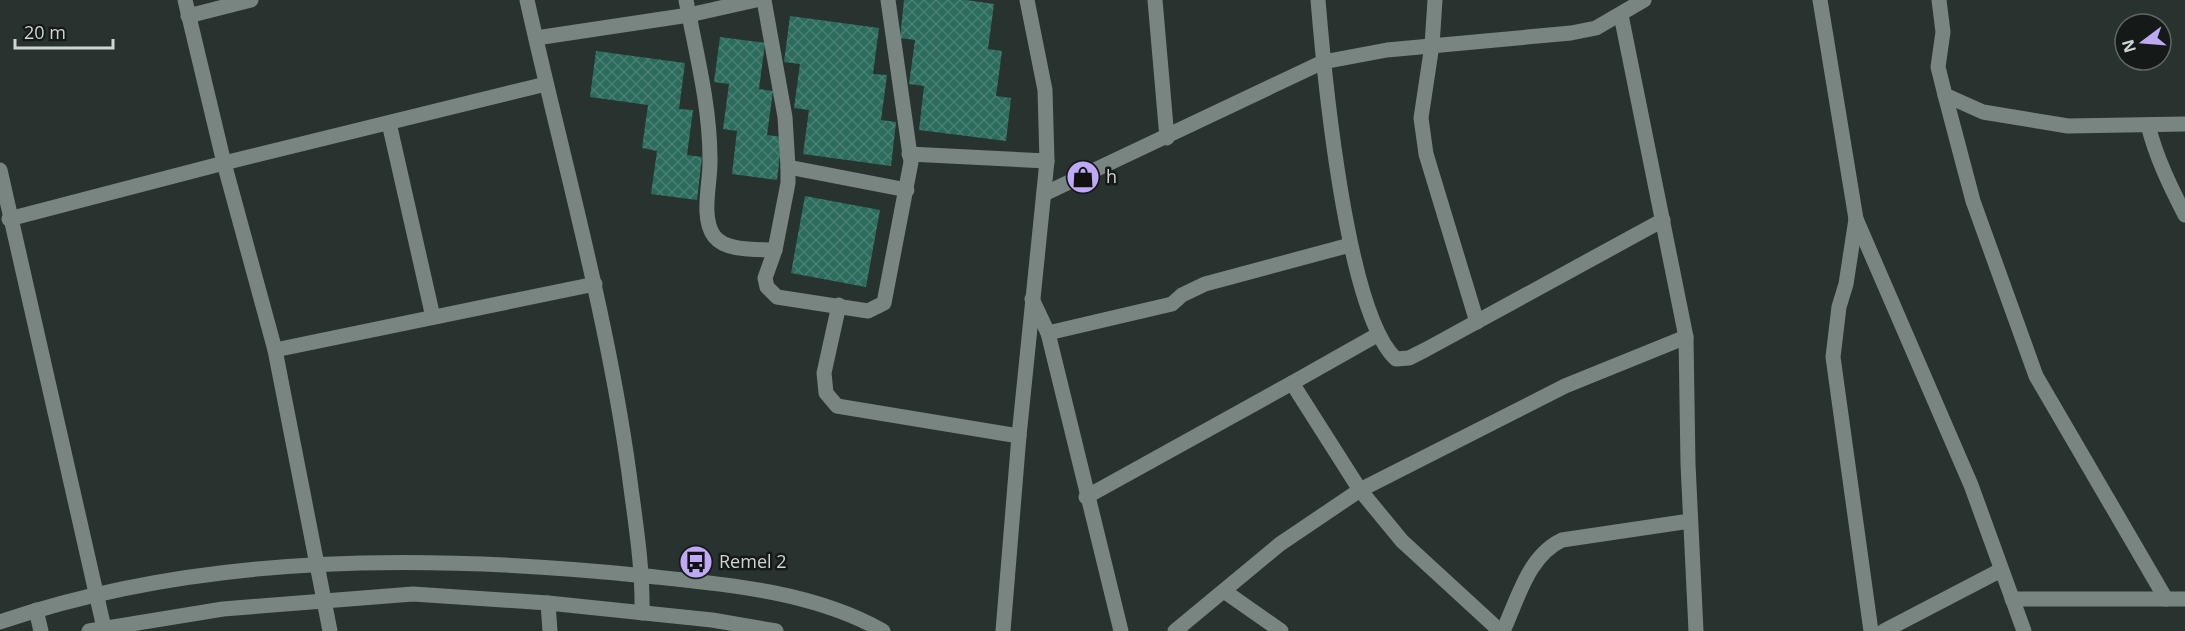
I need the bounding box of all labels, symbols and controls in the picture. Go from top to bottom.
scale bar [15,12,112,50]
north arrow [2113,12,2173,72]
text: 20 m [24,20,66,44]
text: N [2116,37,2141,55]
shop icon: h [1065,159,1101,195]
place label: h [1106,164,1117,188]
bus stop icon: Remel 2 [678,544,714,580]
place label: Remel 2 [719,549,787,573]

